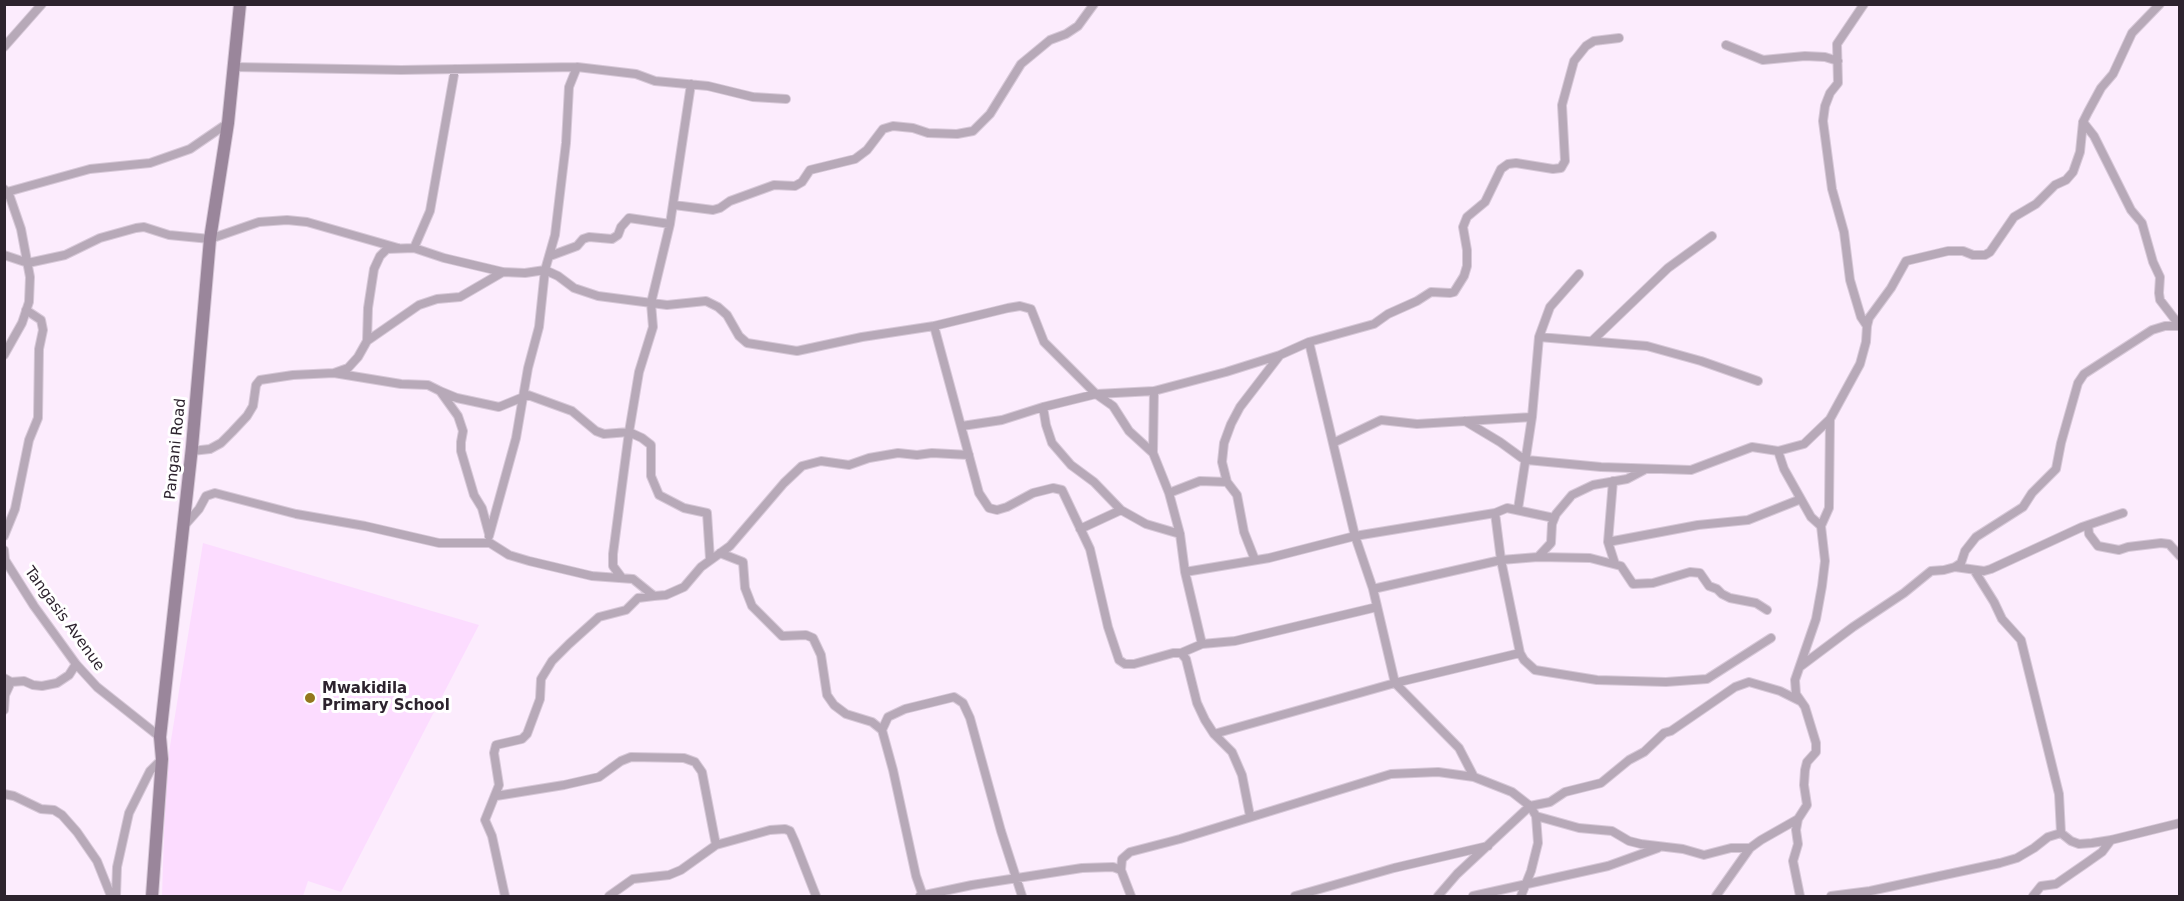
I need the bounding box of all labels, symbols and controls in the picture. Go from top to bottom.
street label: Pangani Road [162,397,190,501]
street label: Tangasis Avenue [20,563,108,675]
place label: Mwakidila Primary School [322,680,450,715]
marker: Mwakidila Primary School [303,691,317,705]

